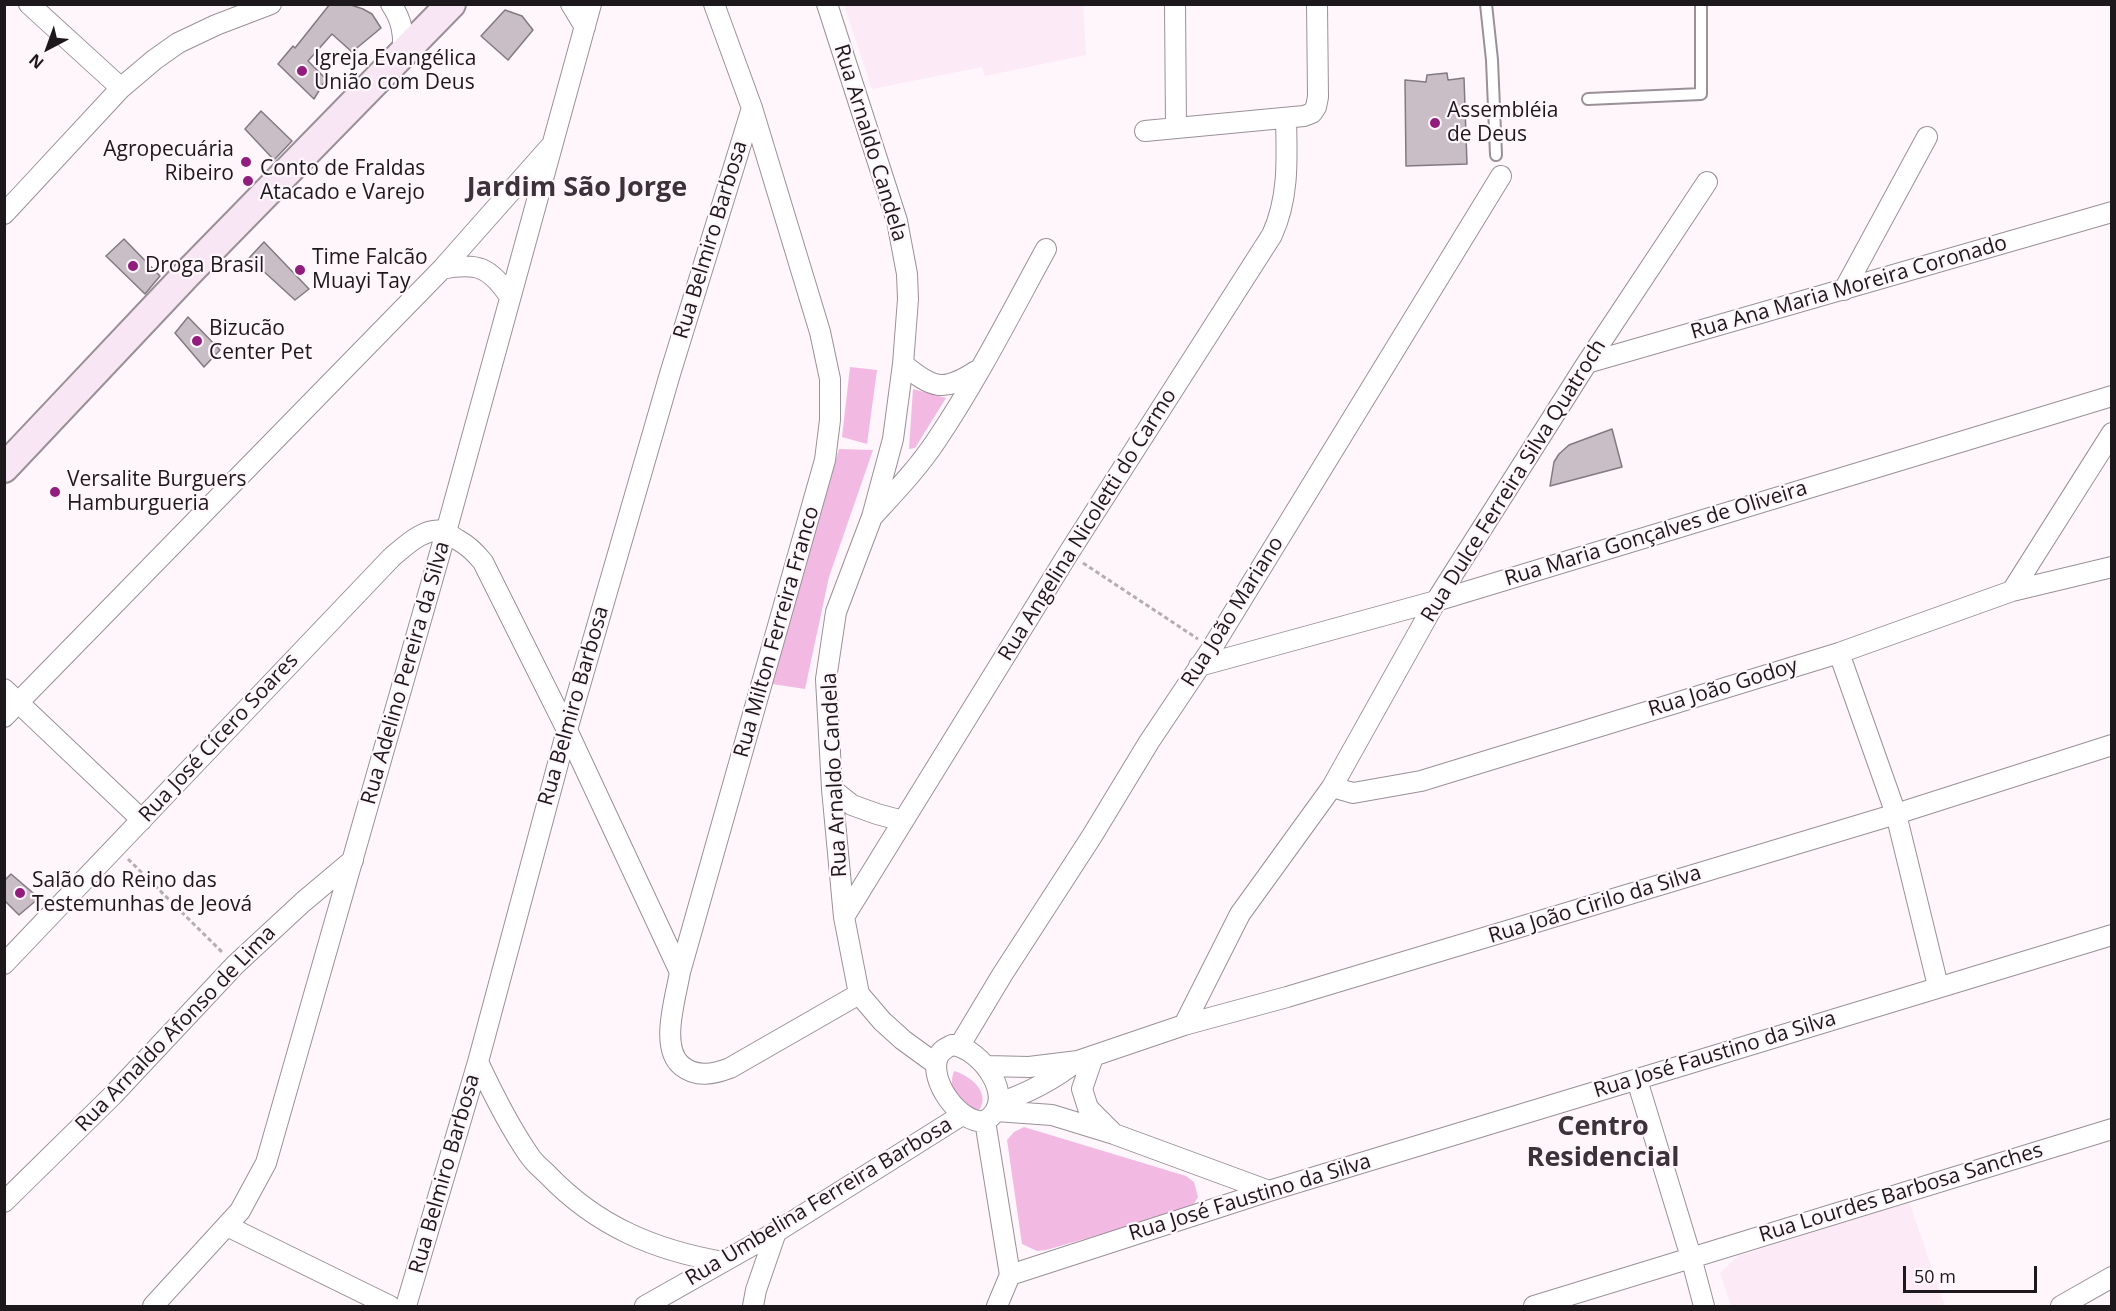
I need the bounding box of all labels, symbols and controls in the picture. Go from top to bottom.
north arrow [18,18,78,78]
street label: Rua Arnaldo Candela [828,41,912,245]
place label: Igreja Evangélica União com Deus [314,46,476,96]
text: N [24,49,48,74]
marker: Igreja Evangélica União com Deus [295,64,309,78]
place label: Assembléia de Deus [1447,98,1558,148]
marker: Assembléia de Deus [1428,116,1442,130]
place label: Agropecuária Ribeiro [103,137,234,187]
street label: Rua Belmiro Barbosa [669,138,753,342]
marker: Agropecuária Ribeiro [239,155,253,169]
place label: Conto de Fraldas Atacado e Varejo [260,156,425,206]
district label: Jardim São Jorge [467,172,687,204]
marker: Conto de Fraldas Atacado e Varejo [241,174,255,188]
street label: Rua Ana Maria Moreira Coronado [1688,231,2010,345]
place label: Time Falcão Muayi Tay [312,245,428,295]
place label: Droga Brasil [145,253,264,279]
marker: Droga Brasil [126,259,140,273]
marker: Time Falcão Muayi Tay [293,263,307,277]
place label: Bizucão Center Pet [209,316,312,366]
marker: Bizucão Center Pet [190,334,204,348]
street label: Rua Dulce Ferreira Silva Quatroch [1416,335,1612,627]
street label: Rua Angelina Nicoletti do Carmo [994,384,1182,666]
place label: Versalite Burguers Hamburgueria [67,467,247,517]
street label: Rua Maria Gonçalves de Oliveira [1502,476,1810,592]
marker: Versalite Burguers Hamburgueria [48,485,62,499]
street label: Rua Milton Ferreira Franco [729,503,825,761]
street label: Rua João Mariano [1177,532,1289,692]
street label: Rua Adelino Pereira da Silva [356,539,456,807]
street label: Rua Belmiro Barbosa [533,604,615,808]
street label: Rua José Cícero Soares [134,648,304,828]
street label: Rua João Godoy [1645,653,1801,723]
street label: Rua Arnaldo Candela [817,672,853,878]
street label: Rua João Cirilo da Silva [1486,861,1704,949]
place label: Salão do Reino das Testemunhas de Jeová [32,868,252,918]
marker: Salão do Reino das Testemunhas de Jeová [13,886,27,900]
street label: Rua Arnaldo Afonso de Lima [71,921,281,1137]
street label: Rua José Faustino da Silva [1591,1006,1839,1104]
street label: Rua Belmiro Barbosa [404,1072,486,1276]
district label: Centro Residencial [1527,1111,1679,1174]
street label: Rua Umbelina Ferreira Barbosa [681,1112,957,1292]
street label: Rua Lourdes Barbosa Sanches [1756,1138,2046,1248]
street label: Rua José Faustino da Silva [1126,1149,1374,1247]
scale bar [1906,1254,2040,1292]
text: 50 m [1914,1264,1956,1288]

